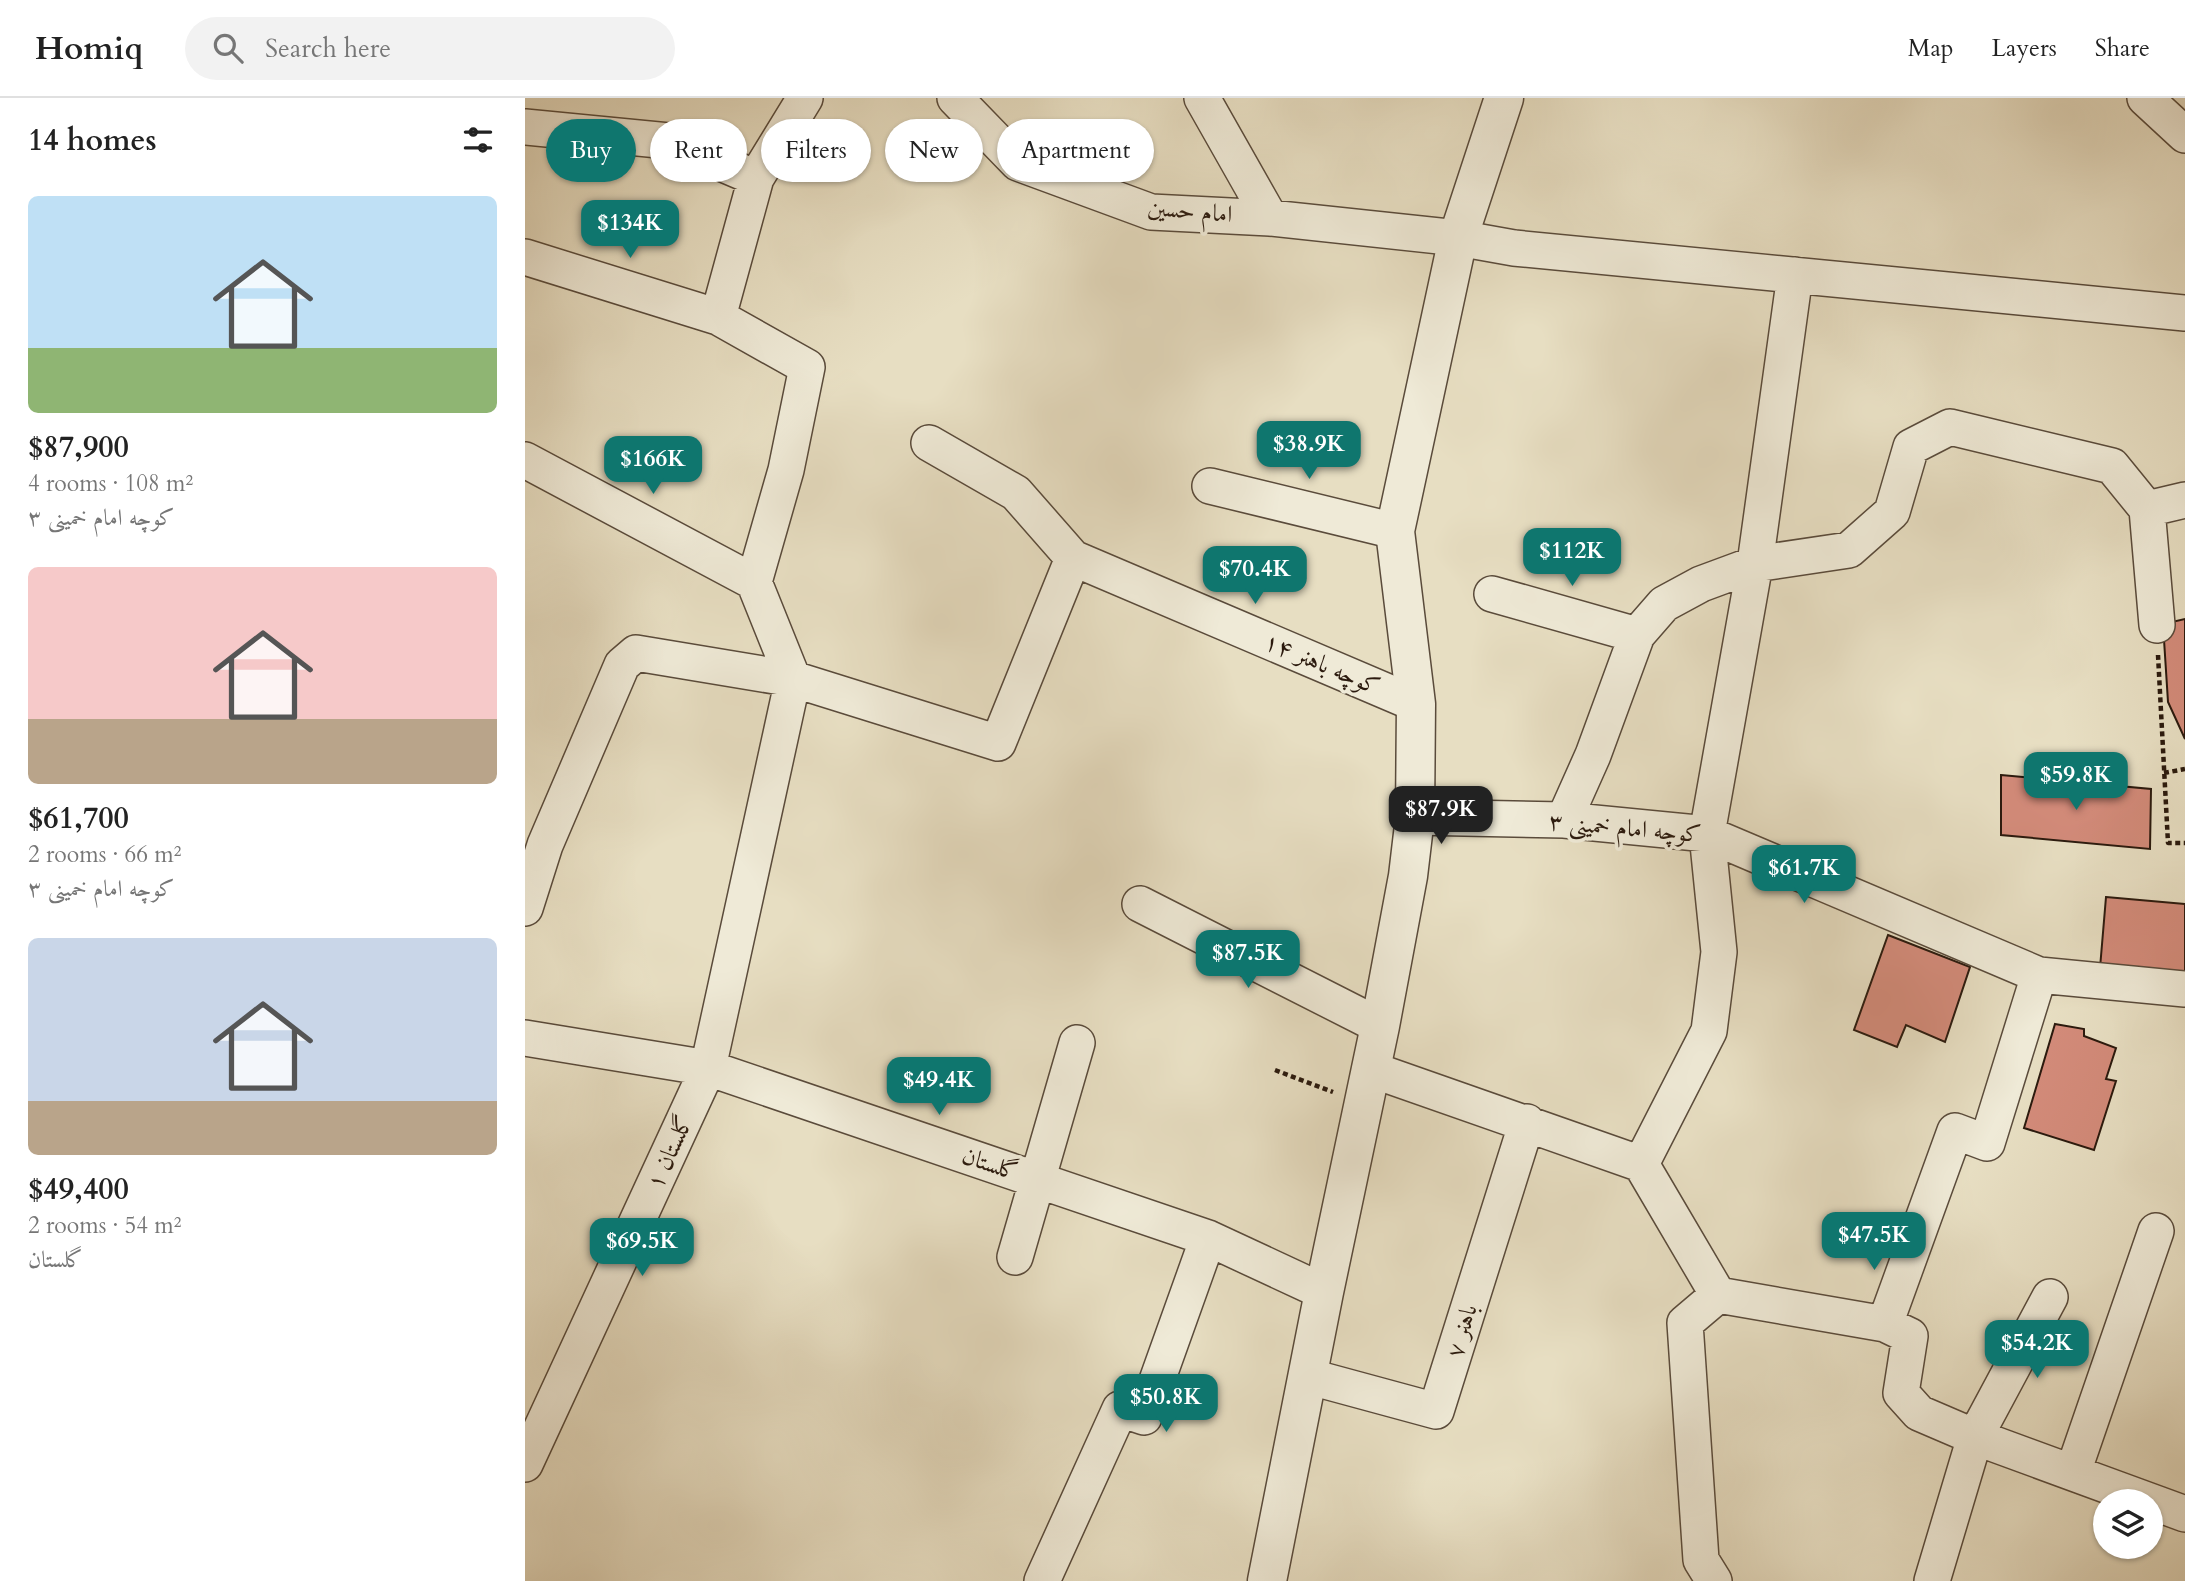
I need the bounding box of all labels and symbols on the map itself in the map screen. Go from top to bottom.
street label: امام حسین [1146,191,1234,235]
pin: $134K [581,200,679,260]
pin: $38.9K [1252,422,1366,481]
pin: $166K [604,436,702,496]
pin: $112K [1523,528,1621,588]
pin: $70.4K [1198,546,1312,606]
street label: کوچه باهنر ۱۴ [1259,625,1385,703]
pin: $59.8K [2019,752,2133,812]
pin: $87.9K [1384,786,1498,846]
street label: کوچه امام خمینی ۳ [1547,805,1703,855]
pin: $61.7K [1747,846,1861,905]
pin: $87.5K [1191,930,1305,990]
pin: $49.4K [882,1058,996,1117]
street label: گلستان ۱ [639,1110,701,1194]
street label: گلستان [957,1139,1023,1189]
pin: $47.5K [1817,1212,1931,1272]
pin: $69.5K [585,1218,699,1278]
street label: باهنر ۷ [1438,1300,1486,1362]
pin: $54.2K [1980,1320,2094,1380]
pin: $50.8K [1109,1374,1223,1434]

